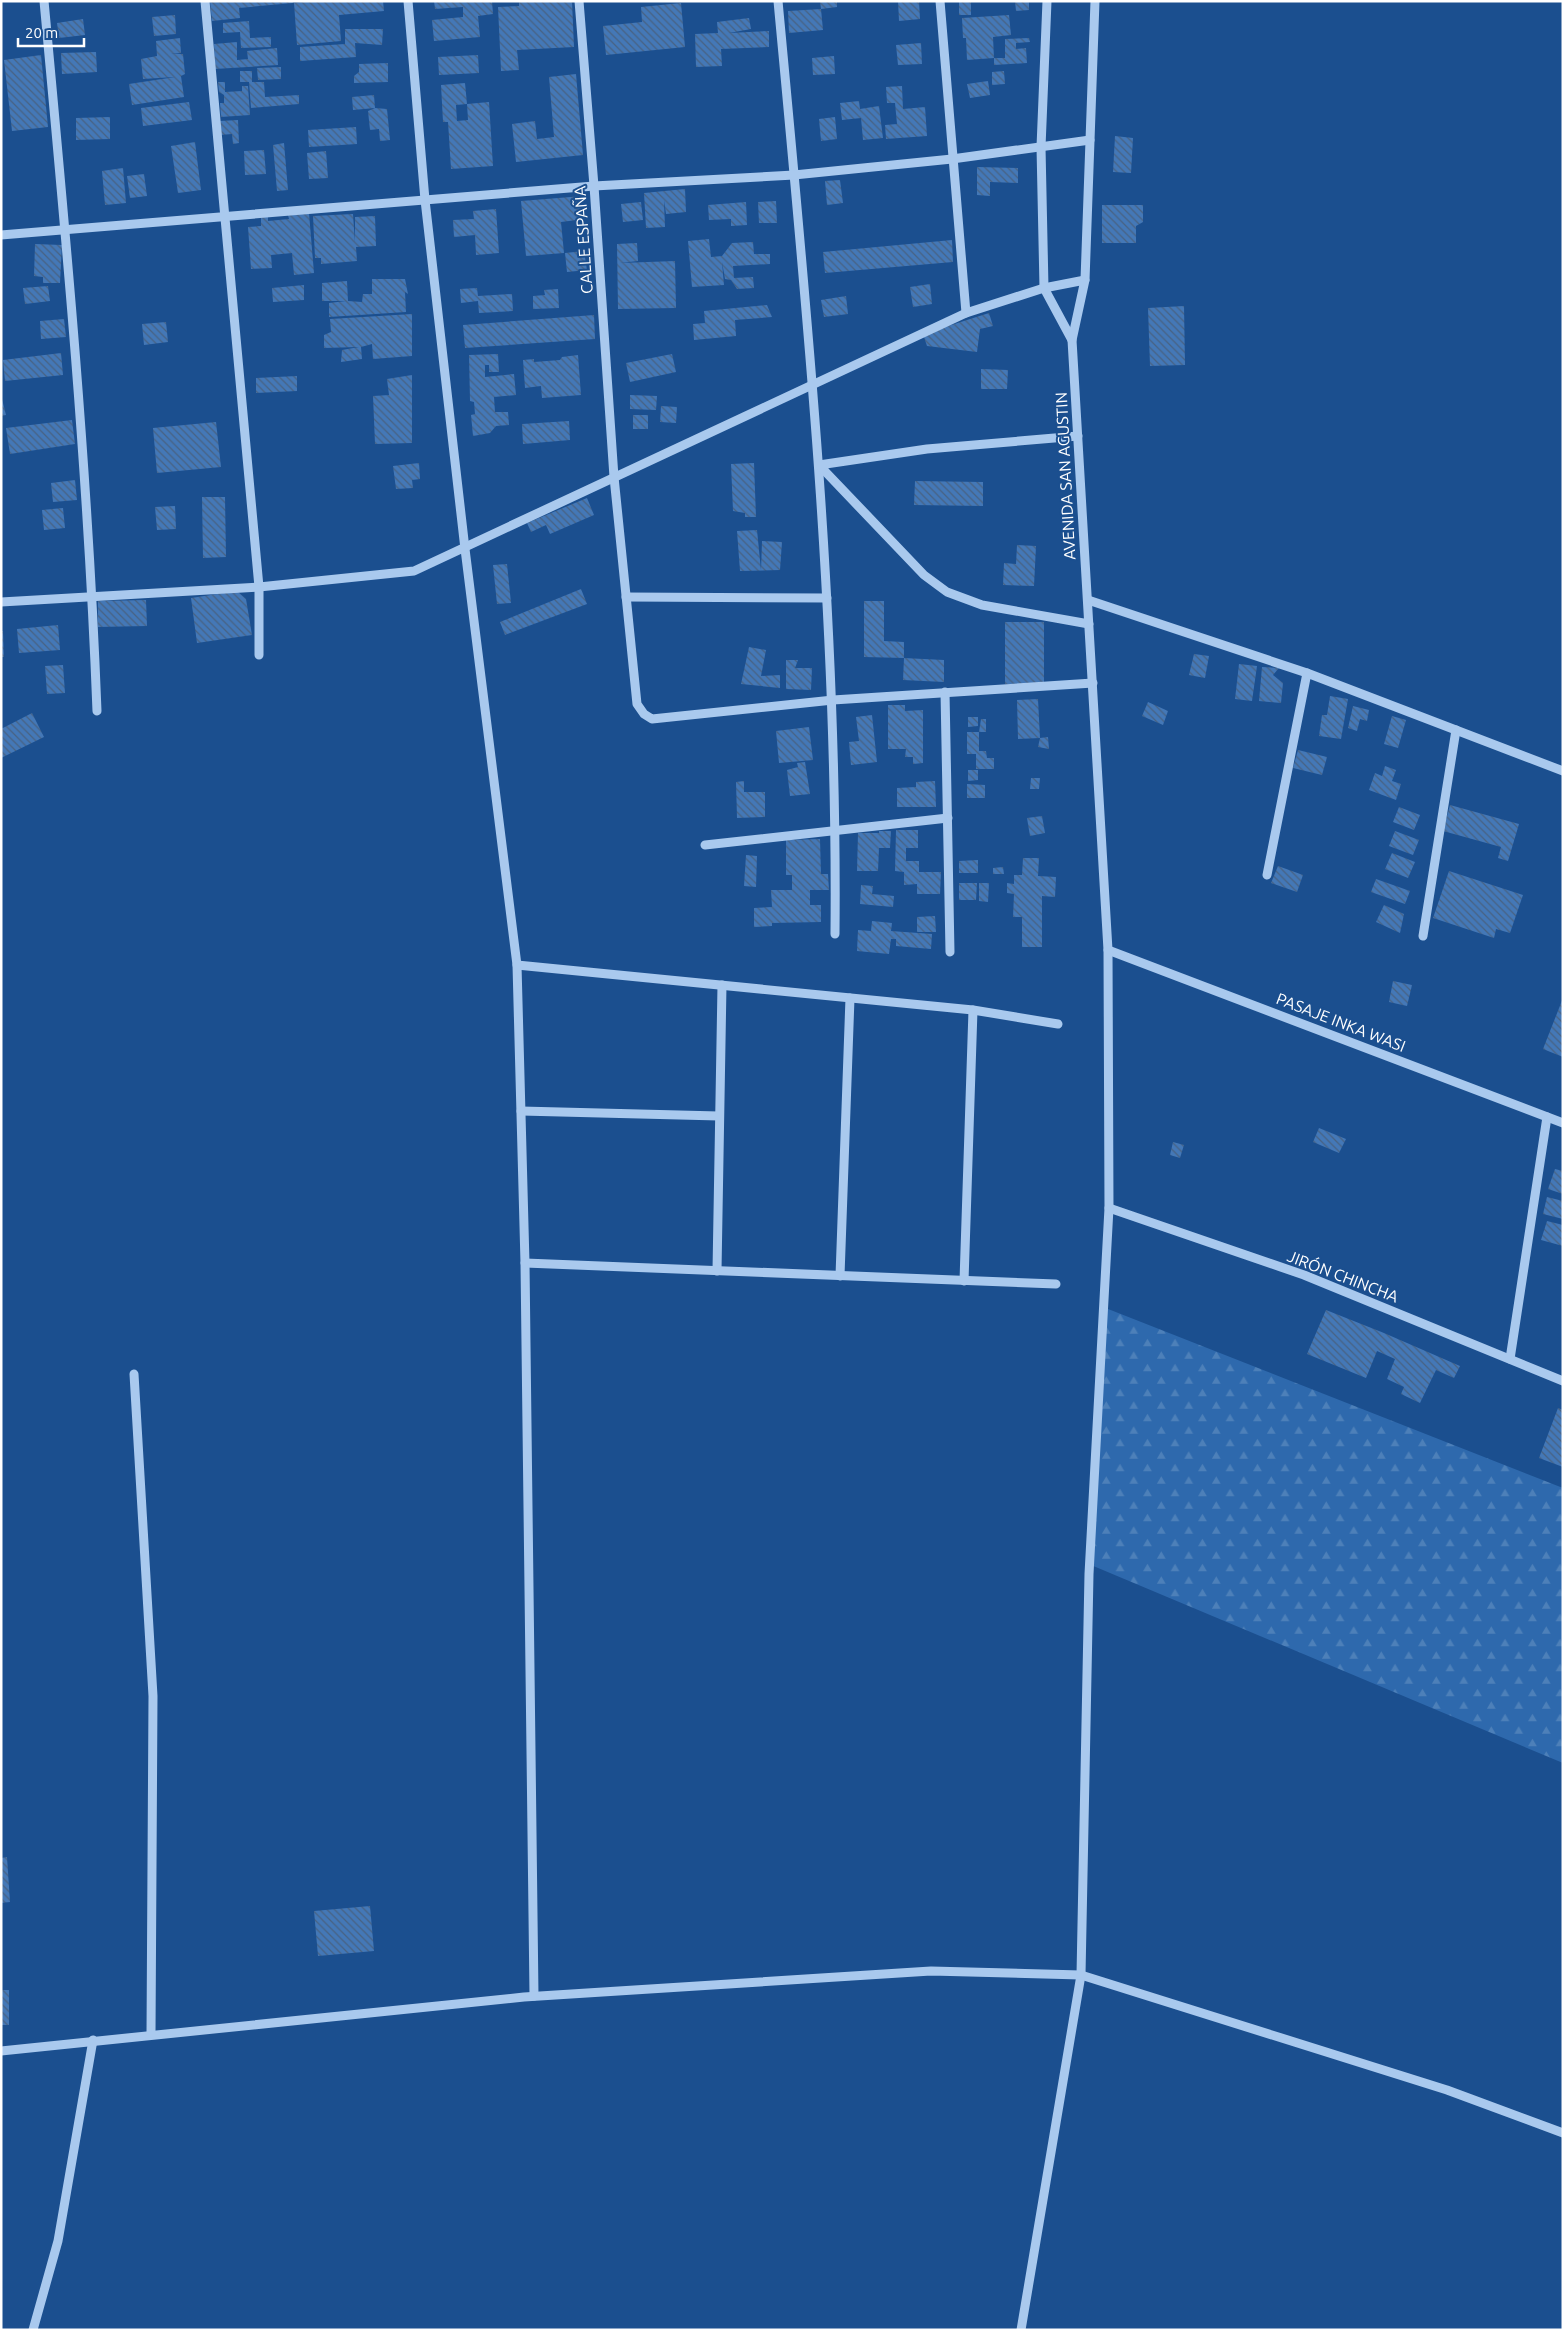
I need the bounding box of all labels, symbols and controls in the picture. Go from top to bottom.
scale bar [18,15,84,47]
text: 20 m [25,24,58,41]
street label: CALLE ESPAÑA [569,185,596,295]
street label: AVENIDA SAN AGUSTIN [1052,392,1078,560]
street label: PASAJE INKA WASI [1274,989,1408,1055]
street label: JIRÓN CHINCHA [1285,1246,1402,1306]

